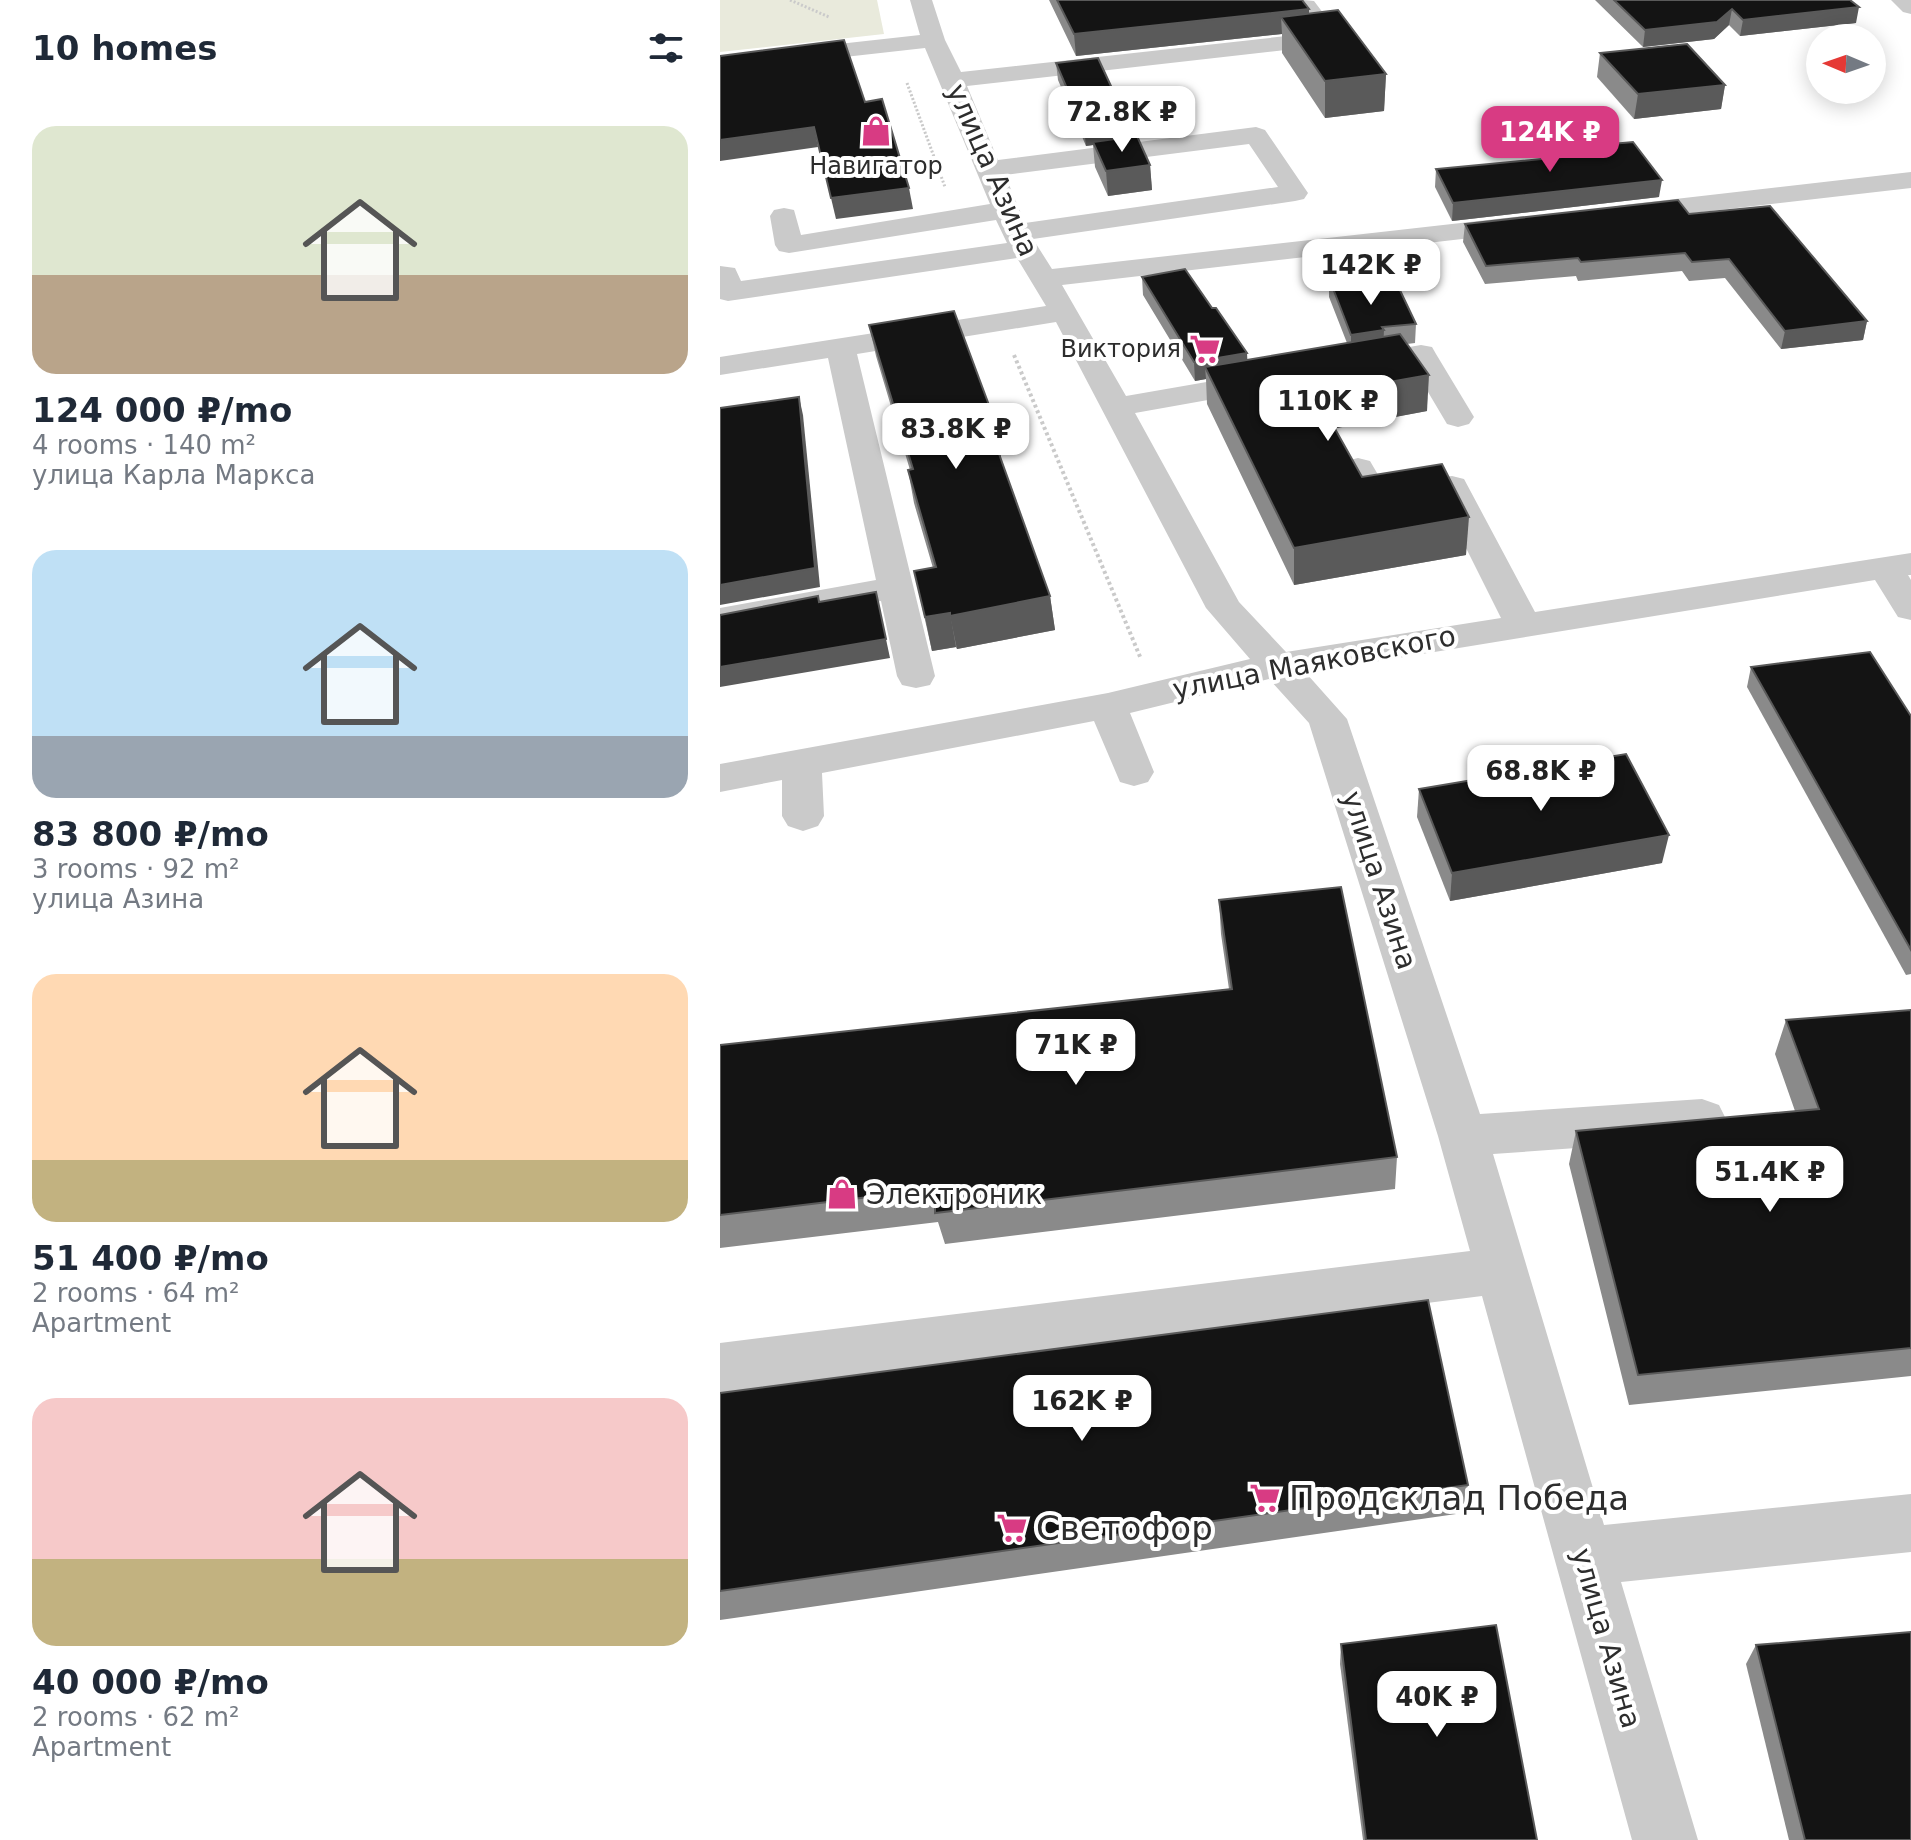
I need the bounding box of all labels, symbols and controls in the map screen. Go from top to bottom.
north arrow [1806,24,1886,104]
map controls [1806,24,1886,104]
icon: filters [644,26,688,70]
text: 10 homes [32,28,217,68]
street label: улица Азина [940,79,1045,262]
pin: 72.8K ₽ [1048,86,1196,154]
text: 72.8K ₽ [1066,97,1178,127]
pin: 124K ₽ [1485,106,1615,174]
shop icon: Навигатор [859,114,893,148]
text: 124K ₽ [1499,117,1601,147]
place label: Навигатор [809,152,943,180]
icon: home [288,178,432,322]
pin: 142K ₽ [1306,239,1436,307]
text: 142K ₽ [1320,250,1422,280]
supermarket icon: Виктория [1188,332,1222,366]
place label: Виктория [1061,335,1181,363]
pin: 110K ₽ [1263,375,1393,443]
text: 110K ₽ [1277,386,1379,416]
text: 124 000 ₽/mo [32,390,292,430]
pin: 83.8K ₽ [882,403,1030,471]
text: 83.8K ₽ [900,414,1012,444]
text: 4 rooms · 140 m² [32,430,256,460]
text: улица Карла Маркса [32,460,315,490]
icon: home [288,602,432,746]
street label: улица Маяковского [1170,619,1458,706]
pin: 68.8K ₽ [1467,745,1615,813]
text: 68.8K ₽ [1485,756,1597,786]
street label: улица Азина [1335,787,1424,973]
text: 83 800 ₽/mo [32,814,269,854]
text: 3 rooms · 92 m² [32,854,240,884]
text: улица Азина [32,884,204,914]
pin: 71K ₽ [1020,1019,1132,1087]
icon: home [288,1026,432,1170]
text: 71K ₽ [1034,1030,1118,1060]
pin: 51.4K ₽ [1696,1146,1844,1214]
text: 51.4K ₽ [1714,1157,1826,1187]
shop icon: Электроник [825,1177,859,1211]
place label: Электроник [866,1178,1042,1211]
text: 51 400 ₽/mo [32,1238,269,1278]
text: 2 rooms · 64 m² [32,1278,240,1308]
text: Apartment [32,1308,171,1338]
pin: 162K ₽ [1017,1375,1147,1443]
text: 162K ₽ [1031,1386,1133,1416]
icon: home [288,1450,432,1594]
place label: Продсклад Победа [1289,1478,1629,1518]
supermarket icon: Продсклад Победа [1248,1481,1282,1515]
place label: Светофор [1036,1508,1213,1548]
supermarket icon: Светофор [995,1511,1029,1545]
street label: улица Азина [1565,1544,1648,1732]
text: 40 000 ₽/mo [32,1662,269,1702]
pin: 40K ₽ [1381,1671,1493,1739]
text: 40K ₽ [1395,1682,1479,1712]
text: 2 rooms · 62 m² [32,1702,240,1732]
text: Apartment [32,1732,171,1762]

